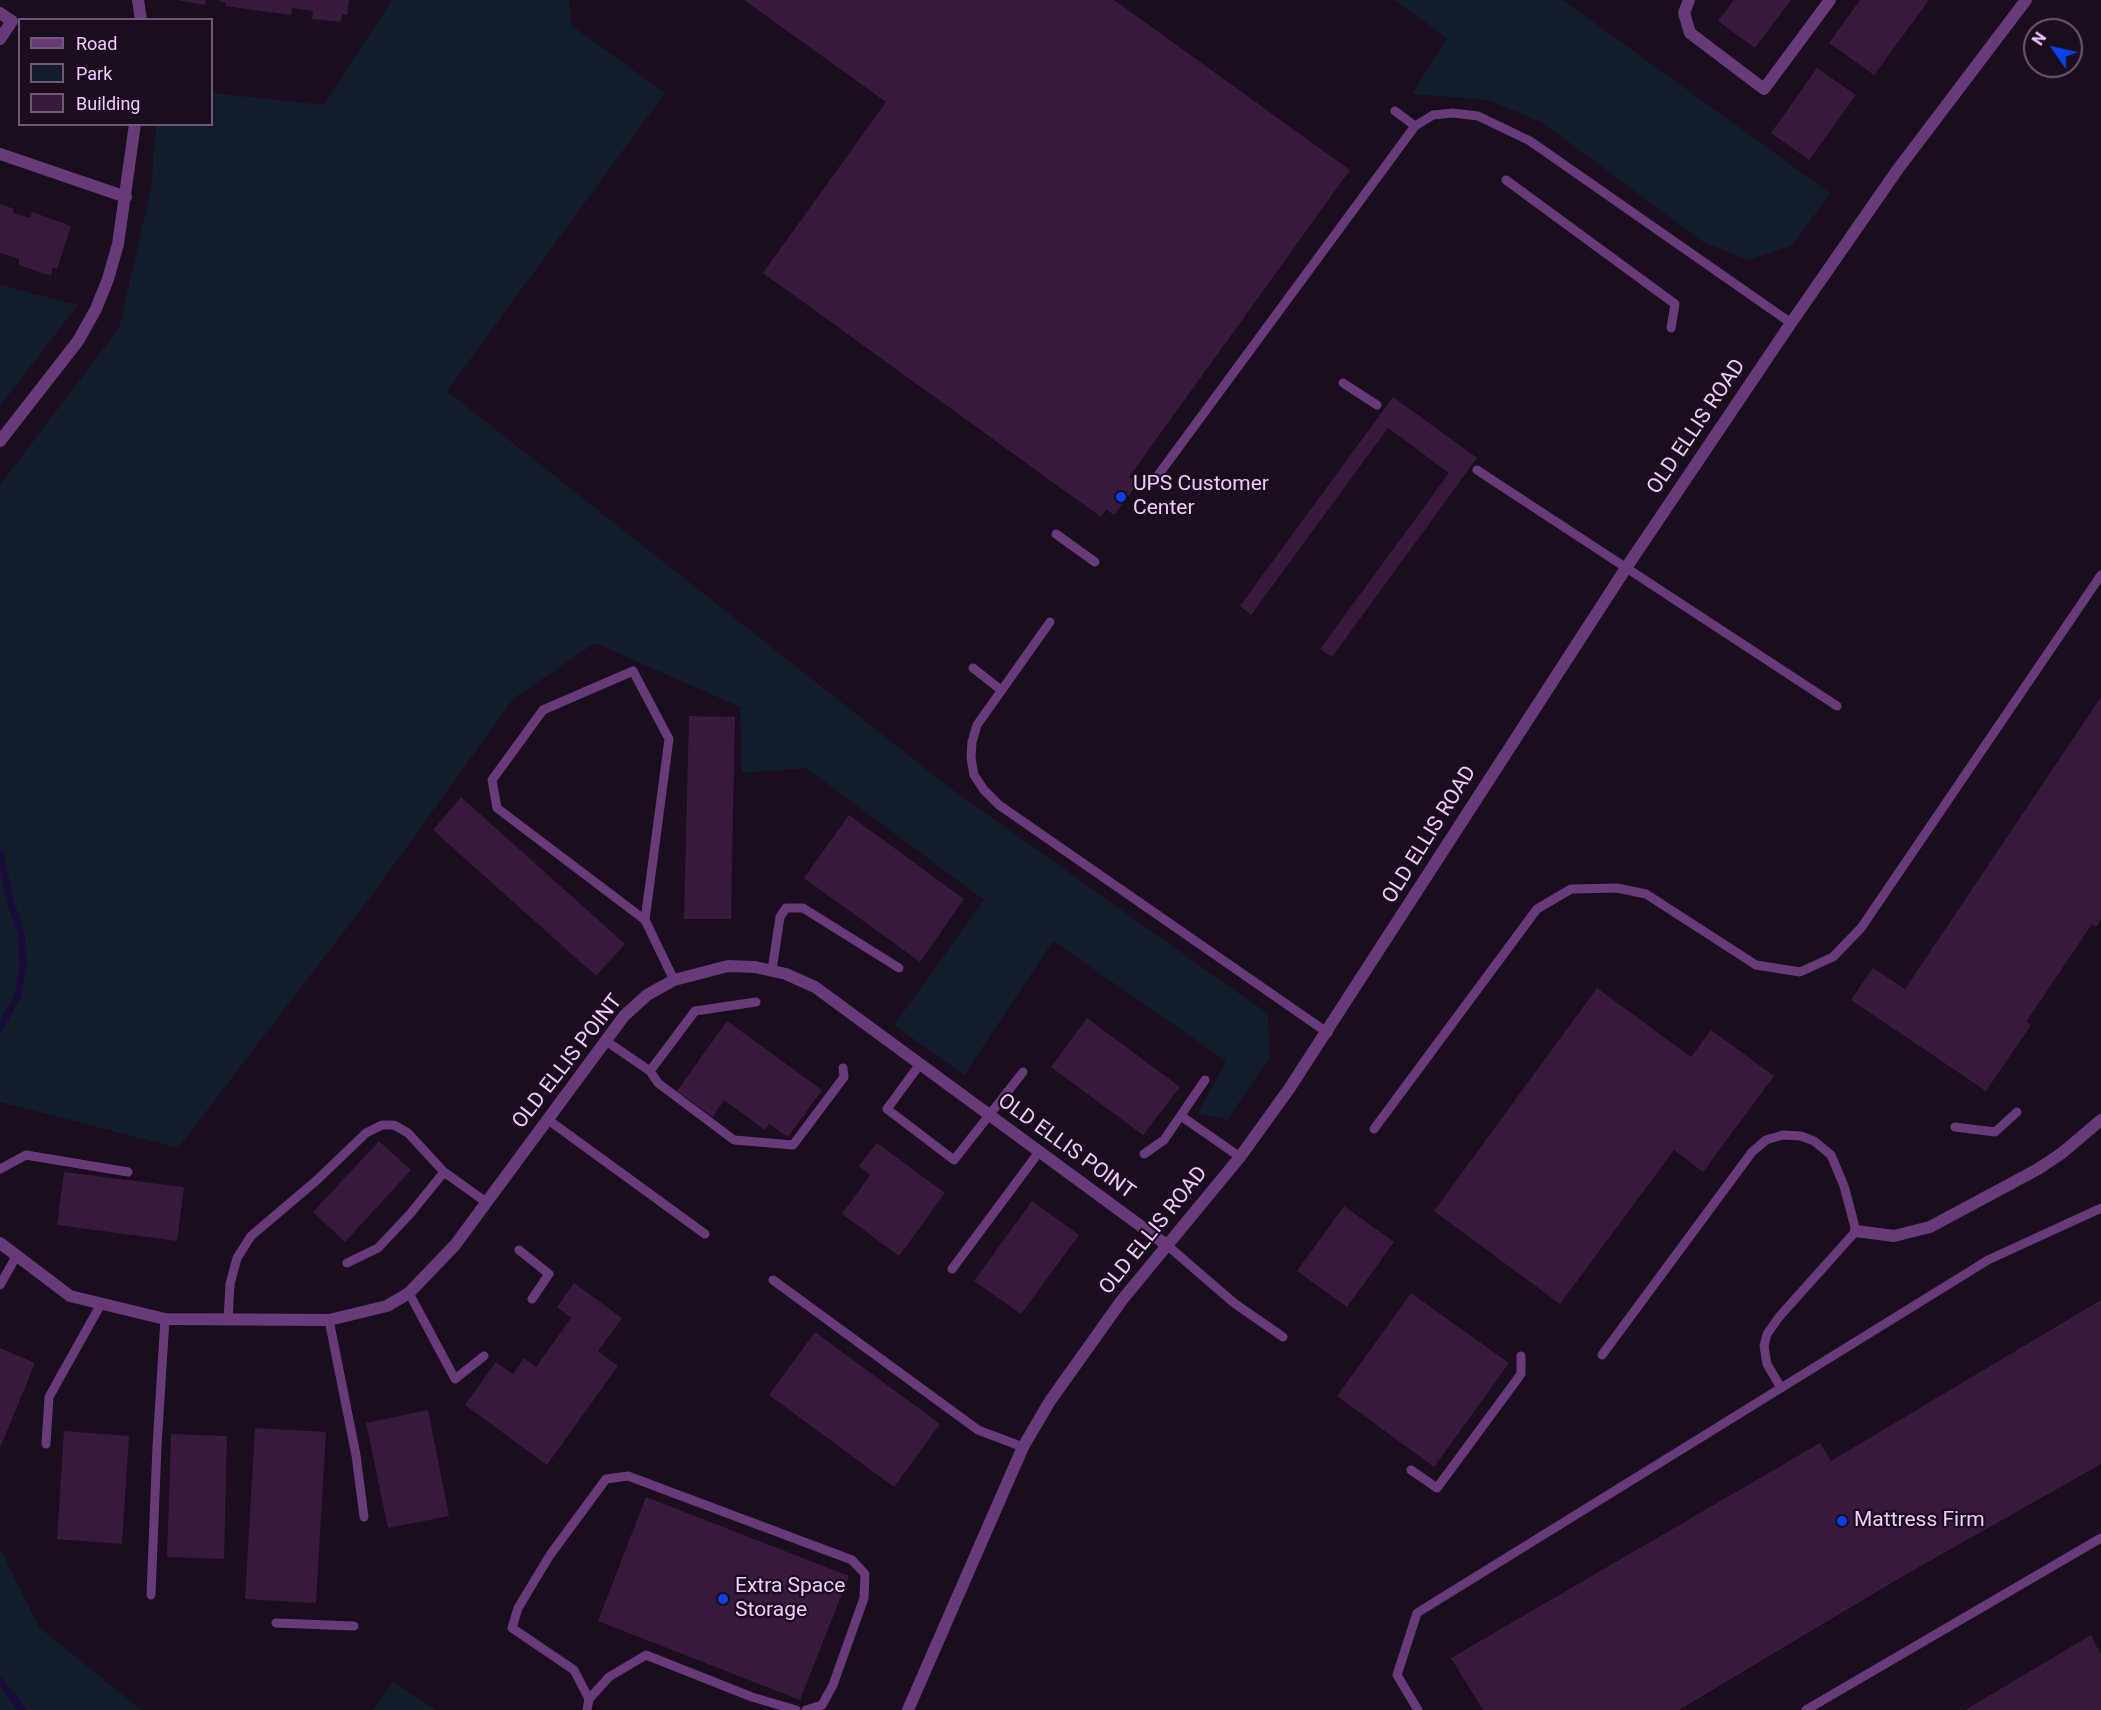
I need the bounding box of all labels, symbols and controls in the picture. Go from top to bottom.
legend [18,18,213,126]
north arrow [2023,18,2083,78]
text: N [2028,29,2050,49]
text: Road [76,33,117,54]
text: Park [76,63,112,84]
text: Building [76,93,140,114]
street label: OLD ELLIS ROAD [1643,355,1751,499]
place label: UPS Customer Center [1133,472,1269,522]
marker: UPS Customer Center [1114,490,1128,504]
street label: OLD ELLIS ROAD [1378,762,1482,908]
street label: OLD ELLIS POINT [508,990,628,1134]
street label: OLD ELLIS POINT [993,1089,1139,1205]
street label: OLD ELLIS ROAD [1095,1162,1213,1300]
place label: Mattress Firm [1854,1508,1985,1534]
marker: Mattress Firm [1835,1514,1849,1528]
place label: Extra Space Storage [735,1574,845,1624]
marker: Extra Space Storage [716,1592,730,1606]

